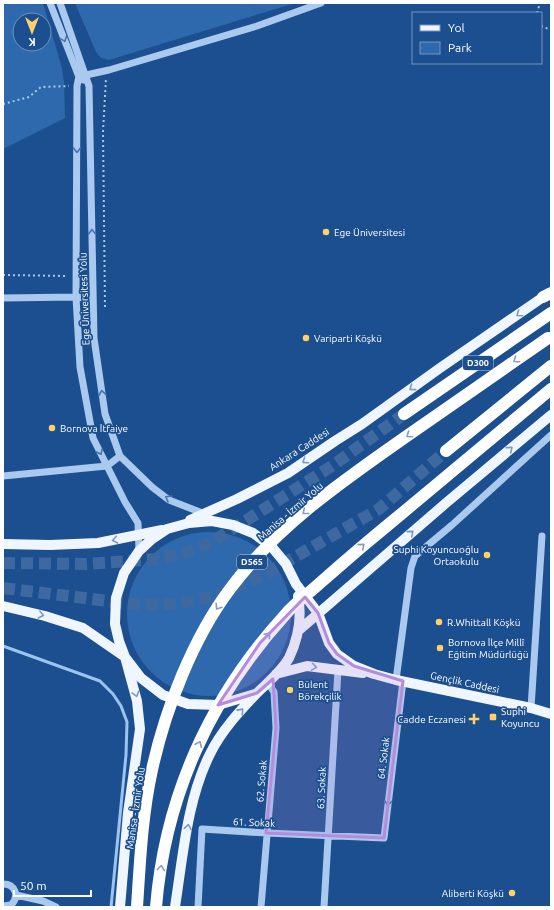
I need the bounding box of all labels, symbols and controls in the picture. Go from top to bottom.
north arrow [12,12,52,52]
legend [412,12,542,64]
text: Yol [448,21,465,34]
text: K [28,36,36,48]
one-way arrow [60,36,68,43]
text: Park [448,41,472,54]
one-way arrow [73,147,81,153]
marker: Ege Üniversitesi [321,227,331,237]
place label: Ege Üniversitesi [334,227,405,238]
one-way arrow [88,229,96,235]
street label: Ege Üniversitesi Yolu [77,252,92,346]
one-way arrow [516,309,523,317]
marker: Variparti Köşkü [301,333,311,343]
place label: Variparti Köşkü [314,333,382,344]
one-way arrow [513,355,520,363]
road number: D300 [463,356,493,370]
one-way arrow [410,383,417,390]
one-way arrow [98,390,107,396]
marker: Bornova İtfaiye [47,423,57,433]
place label: Bornova İtfaiye [60,423,128,434]
street label: Ankara Caddesi [267,426,331,473]
one-way arrow [407,430,414,437]
one-way arrow [506,447,513,454]
one-way arrow [95,448,103,455]
one-way arrow [302,456,309,464]
street label: Manisa - İzmir Yolu [255,480,325,543]
one-way arrow [165,496,172,503]
one-way arrow [302,507,310,514]
one-way arrow [406,530,414,538]
one-way arrow [112,535,118,543]
one-way arrow [358,544,365,551]
place label: Suphi Koyuncuoğlu Ortaokulu [393,544,479,567]
marker: Suphi Koyuncuoğlu Ortaokulu [482,550,492,560]
road number: D565 [237,555,267,569]
one-way arrow [215,603,222,610]
one-way arrow [38,610,44,618]
marker: R.Whittall Köşkü [434,617,444,627]
place label: R.Whittall Köşkü [447,617,520,628]
one-way arrow [263,632,270,639]
place label: Bornova İlçe Millî Eğitim Müdürlüğü [448,637,529,660]
marker: Bornova İlçe Millî Eğitim Müdürlüğü [435,643,445,653]
one-way arrow [311,662,317,671]
street label: Gençlik Caddesi [429,670,500,695]
place label: Bülent Börekçilik [298,679,342,702]
marker: Bülent Börekçilik [285,685,295,695]
one-way arrow [131,691,139,698]
place label: Suphi Koyuncu [501,706,539,729]
one-way arrow [236,708,244,716]
marker: Suphi Koyuncu [488,712,498,722]
place label: Cadde Eczanesi [397,714,466,725]
marker: Cadde Eczanesi [469,714,479,724]
street label: 64. Sokak [375,736,392,780]
one-way arrow [194,741,202,748]
street label: 62. Sokak [254,759,269,803]
street label: Manisa - İzmir Yolu [124,766,147,850]
street label: 63. Sokak [315,767,328,809]
one-way arrow [384,800,393,806]
street label: 61. Sokak [233,816,275,829]
one-way arrow [183,824,192,830]
one-way arrow [156,865,165,871]
scale bar [14,872,91,898]
text: 50 m [20,879,47,892]
place label: Aliberti Köşkü [442,888,504,899]
marker: Aliberti Köşkü [507,888,517,898]

